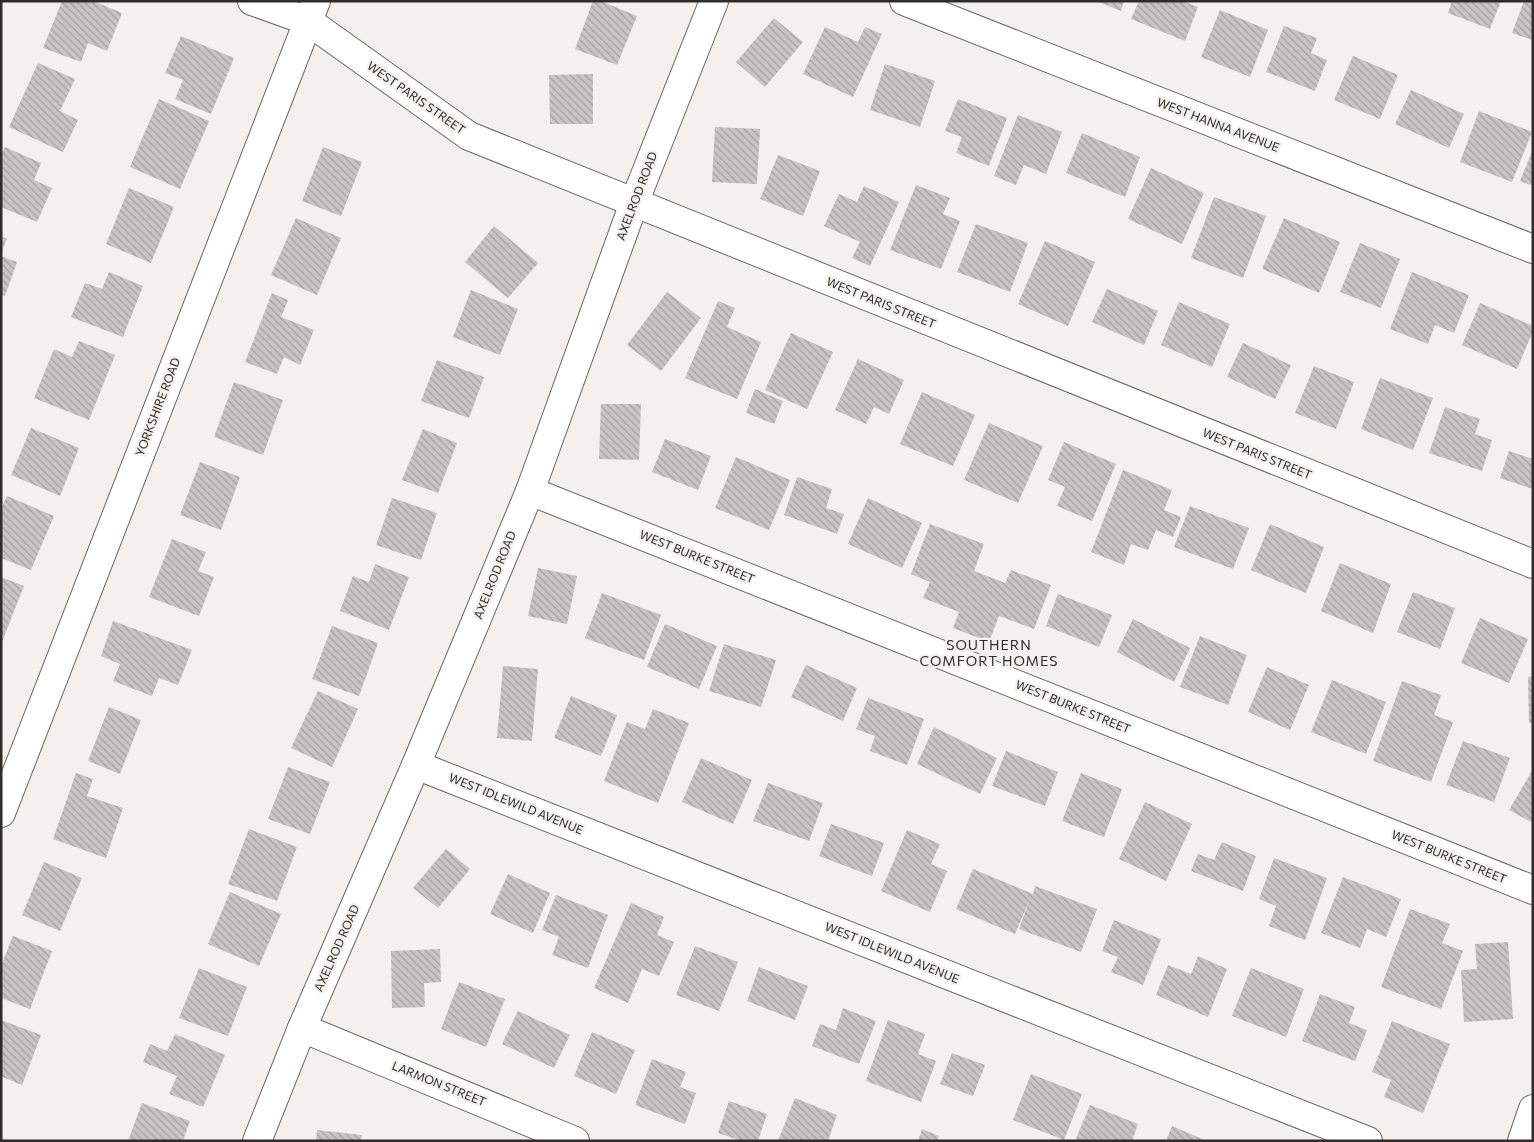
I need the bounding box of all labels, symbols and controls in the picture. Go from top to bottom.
street label: WEST PARIS STREET [365,58,469,137]
street label: WEST HANNA AVENUE [1155,94,1281,154]
street label: AXELROD ROAD [613,149,659,242]
street label: WEST PARIS STREET [825,274,938,331]
street label: YORKSHIRE ROAD [132,355,182,458]
street label: WEST PARIS STREET [1201,425,1314,482]
street label: WEST BURKE STREET [638,527,757,586]
street label: AXELROD ROAD [470,528,518,621]
district label: SOUTHERN COMFORT HOMES [920,636,1059,669]
street label: WEST BURKE STREET [1014,677,1133,736]
street label: WEST IDLEWILD AVENUE [447,770,586,836]
street label: WEST BURKE STREET [1390,827,1509,886]
street label: AXELROD ROAD [311,902,362,993]
street label: WEST IDLEWILD AVENUE [823,919,962,985]
street label: LARMON STREET [390,1058,489,1108]

